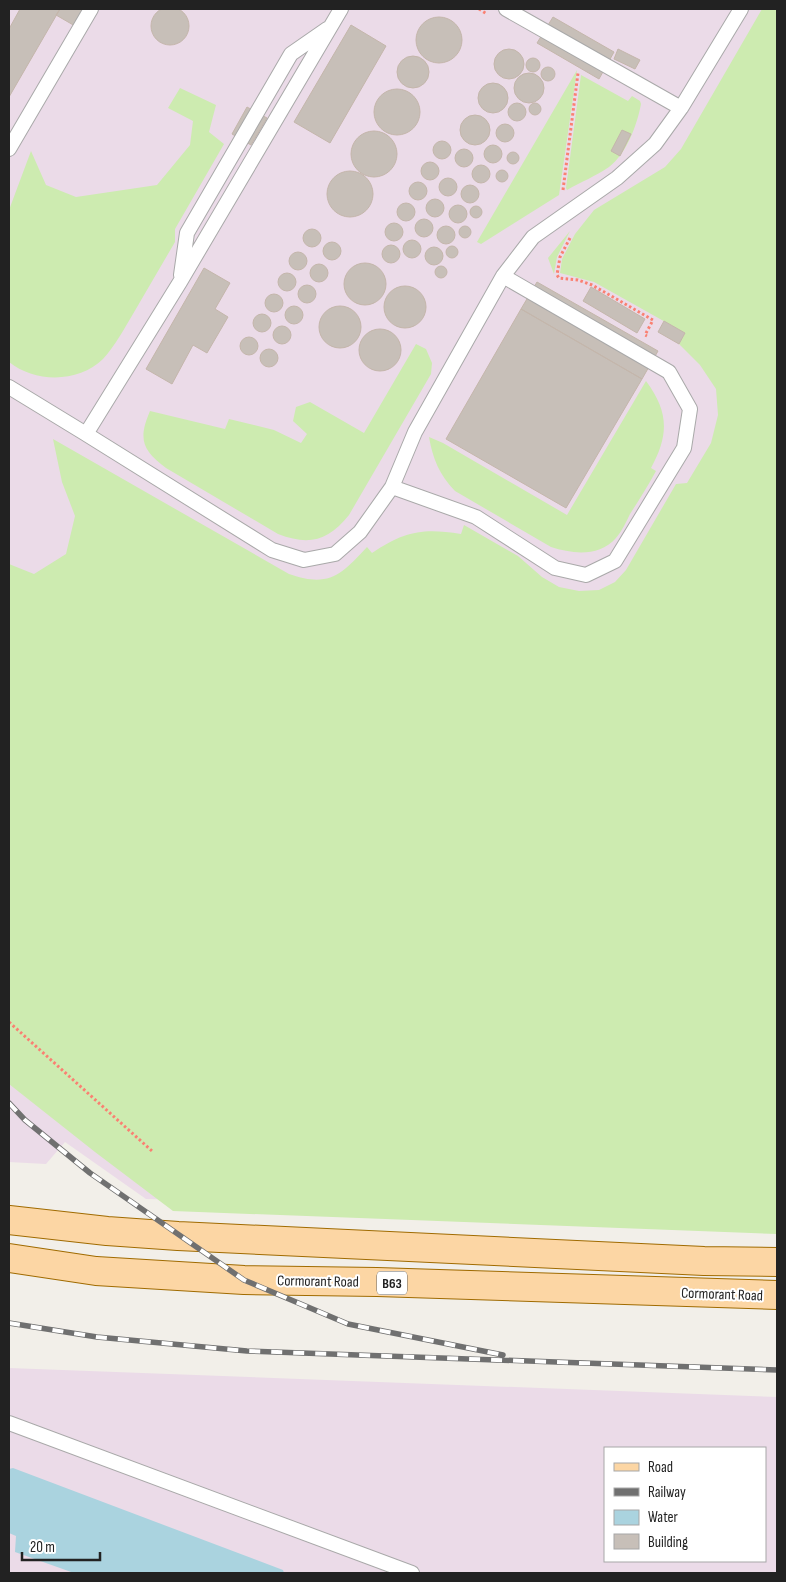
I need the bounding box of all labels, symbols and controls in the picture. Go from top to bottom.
street label: Cormorant Road [277,1271,359,1292]
road number: B63 [377,1272,407,1295]
street label: Cormorant Road [681,1284,763,1305]
legend [604,1447,766,1562]
text: Road [648,1458,673,1477]
text: Railway [648,1483,686,1502]
text: Water [648,1508,679,1527]
scale bar [22,1530,100,1562]
text: Building [648,1533,688,1552]
text: 20 m [30,1538,55,1557]

